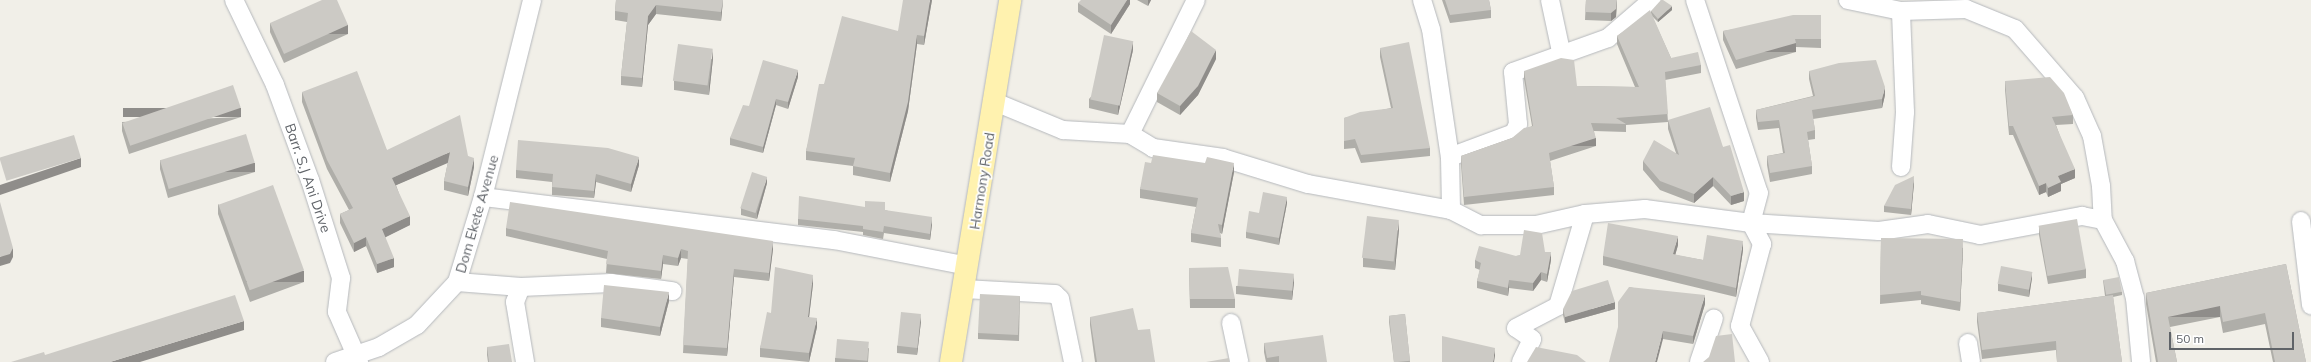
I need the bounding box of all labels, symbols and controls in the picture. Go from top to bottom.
street label: Barr. S.J Ani Drive [281,121,335,235]
street label: Harmony Road [966,131,998,231]
street label: Dom Ekete Avenue [452,153,502,275]
scale bar [2171,324,2296,350]
text: 50 m [2176,331,2204,346]

